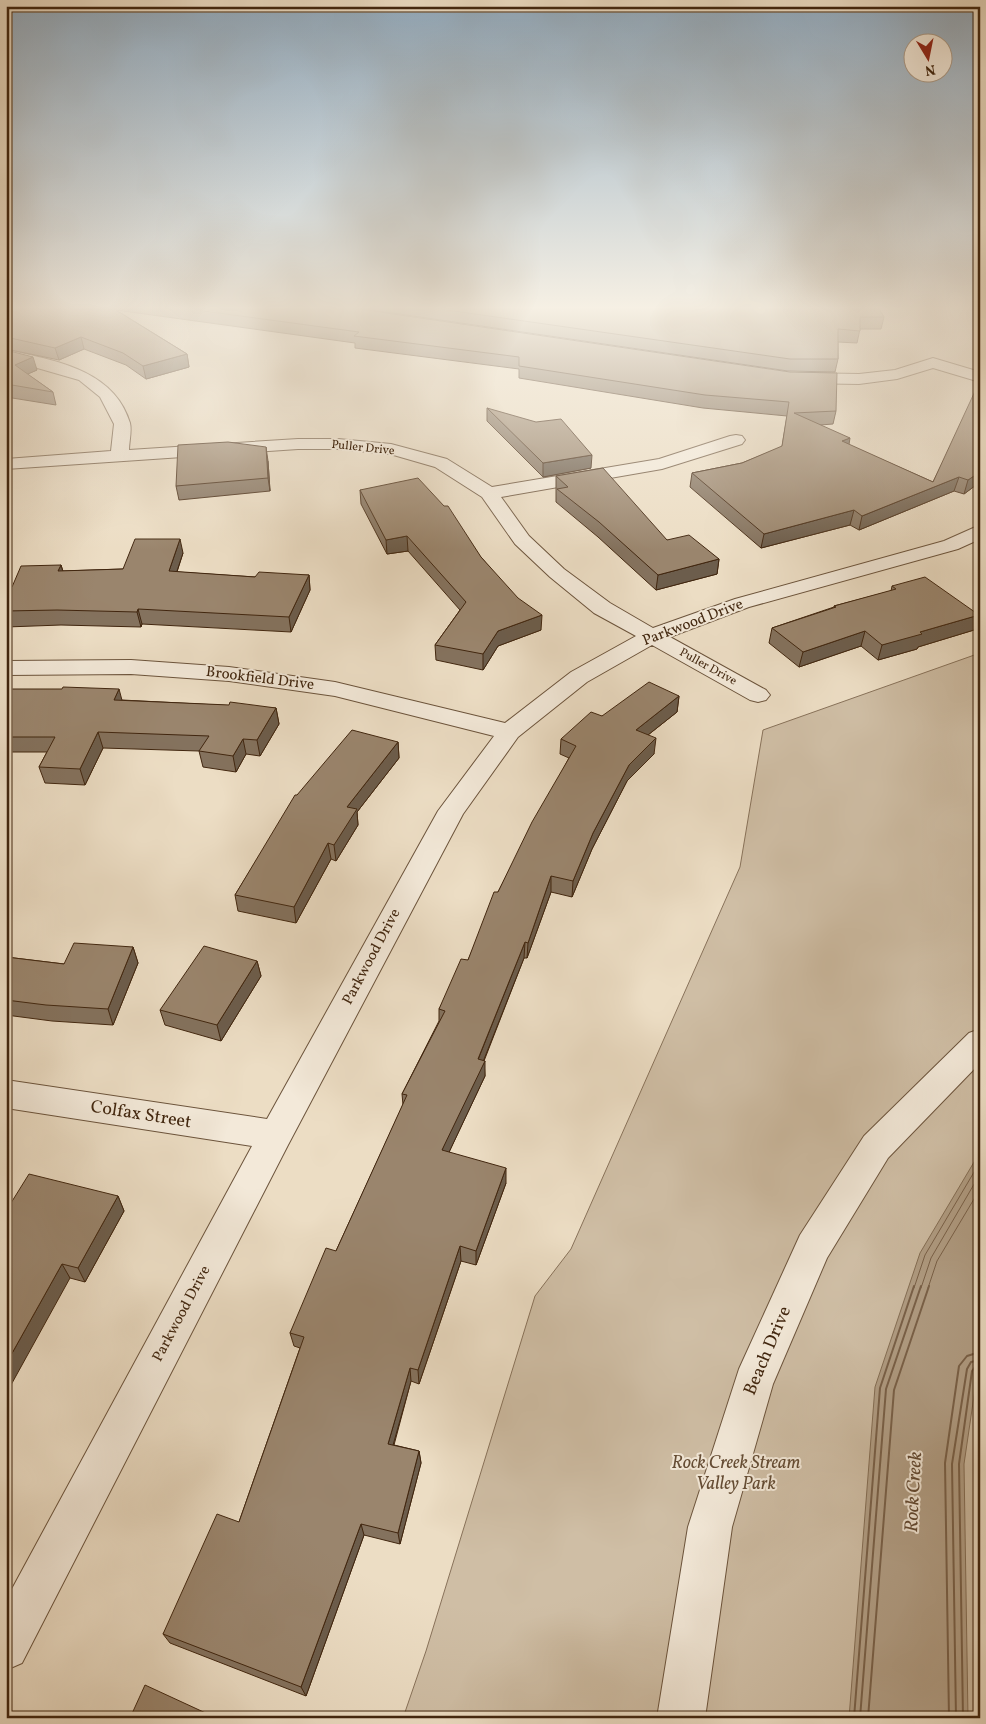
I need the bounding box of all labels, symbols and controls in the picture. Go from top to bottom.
north arrow [904,32,954,82]
text: N [923,59,937,80]
street label: Puller Drive [331,437,396,459]
street label: Parkwood Drive [640,594,746,652]
street label: Puller Drive [676,645,740,689]
street label: Brookfield Drive [205,662,315,696]
street label: Parkwood Drive [338,905,406,1009]
street label: Colfax Street [89,1095,193,1135]
street label: Parkwood Drive [148,1262,216,1366]
street label: Beach Drive [738,1303,798,1399]
park label: Rock Creek Stream Valley Park [672,1451,801,1497]
water label: Rock Creek [899,1451,929,1533]

